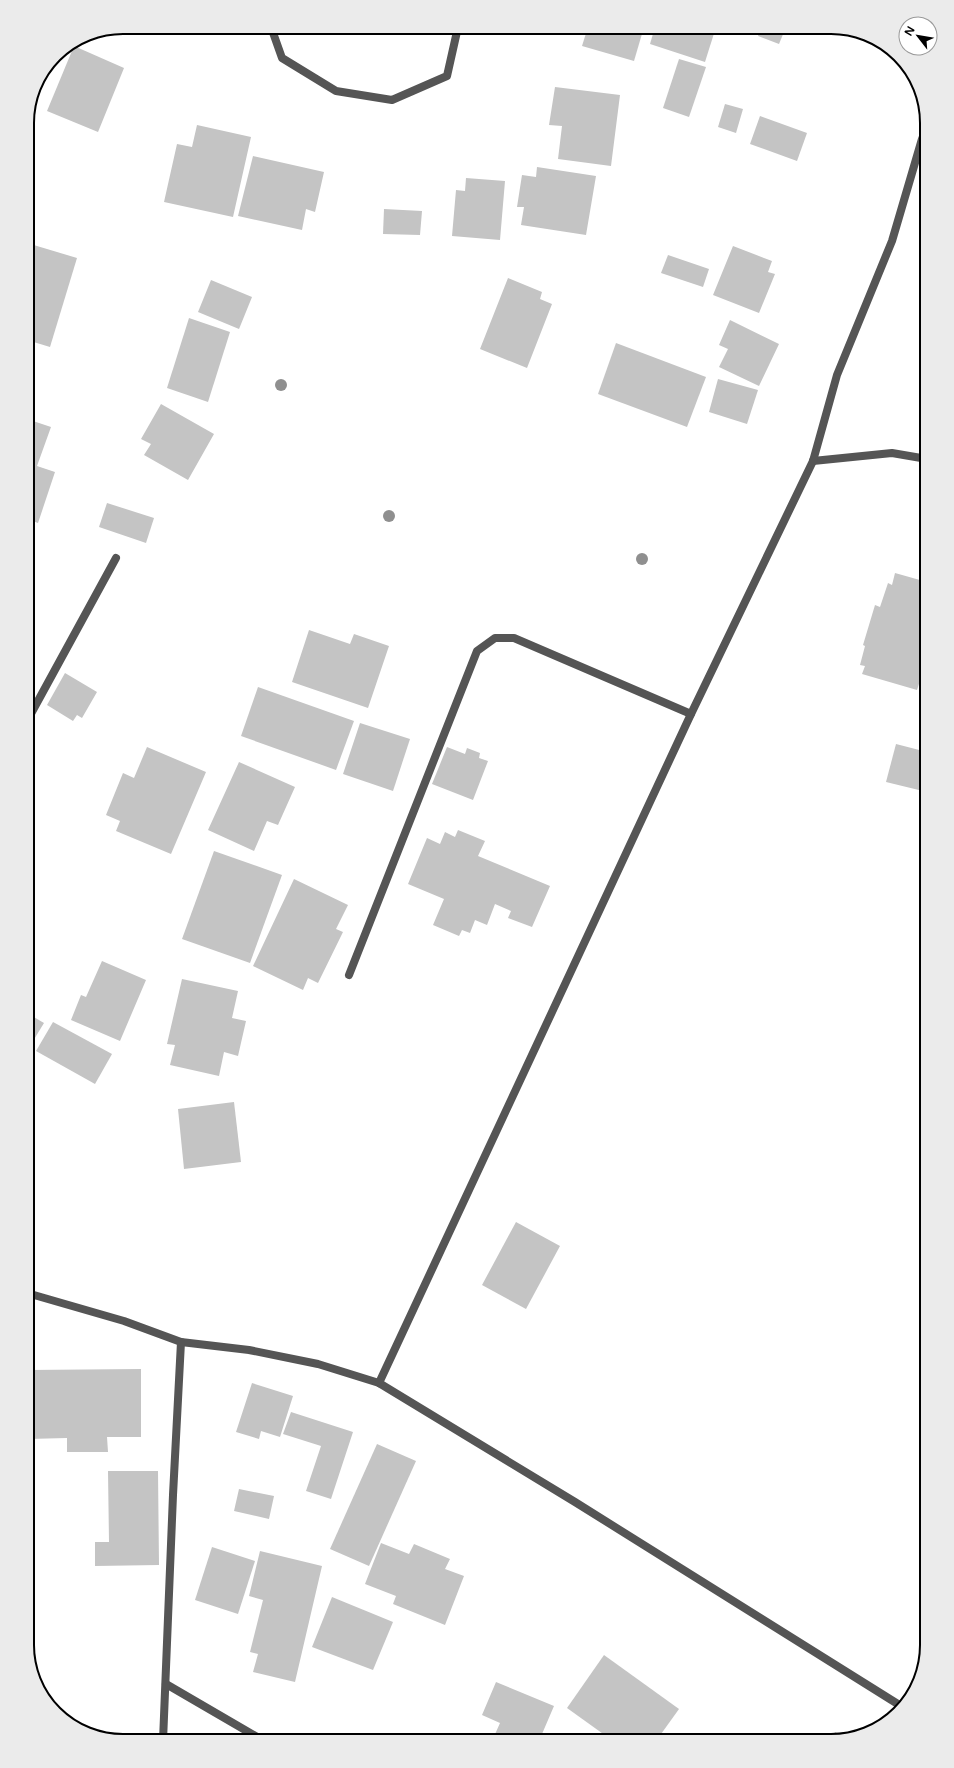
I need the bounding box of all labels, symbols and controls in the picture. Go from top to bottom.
north arrow [898,16,938,56]
text: N [902,24,918,38]

